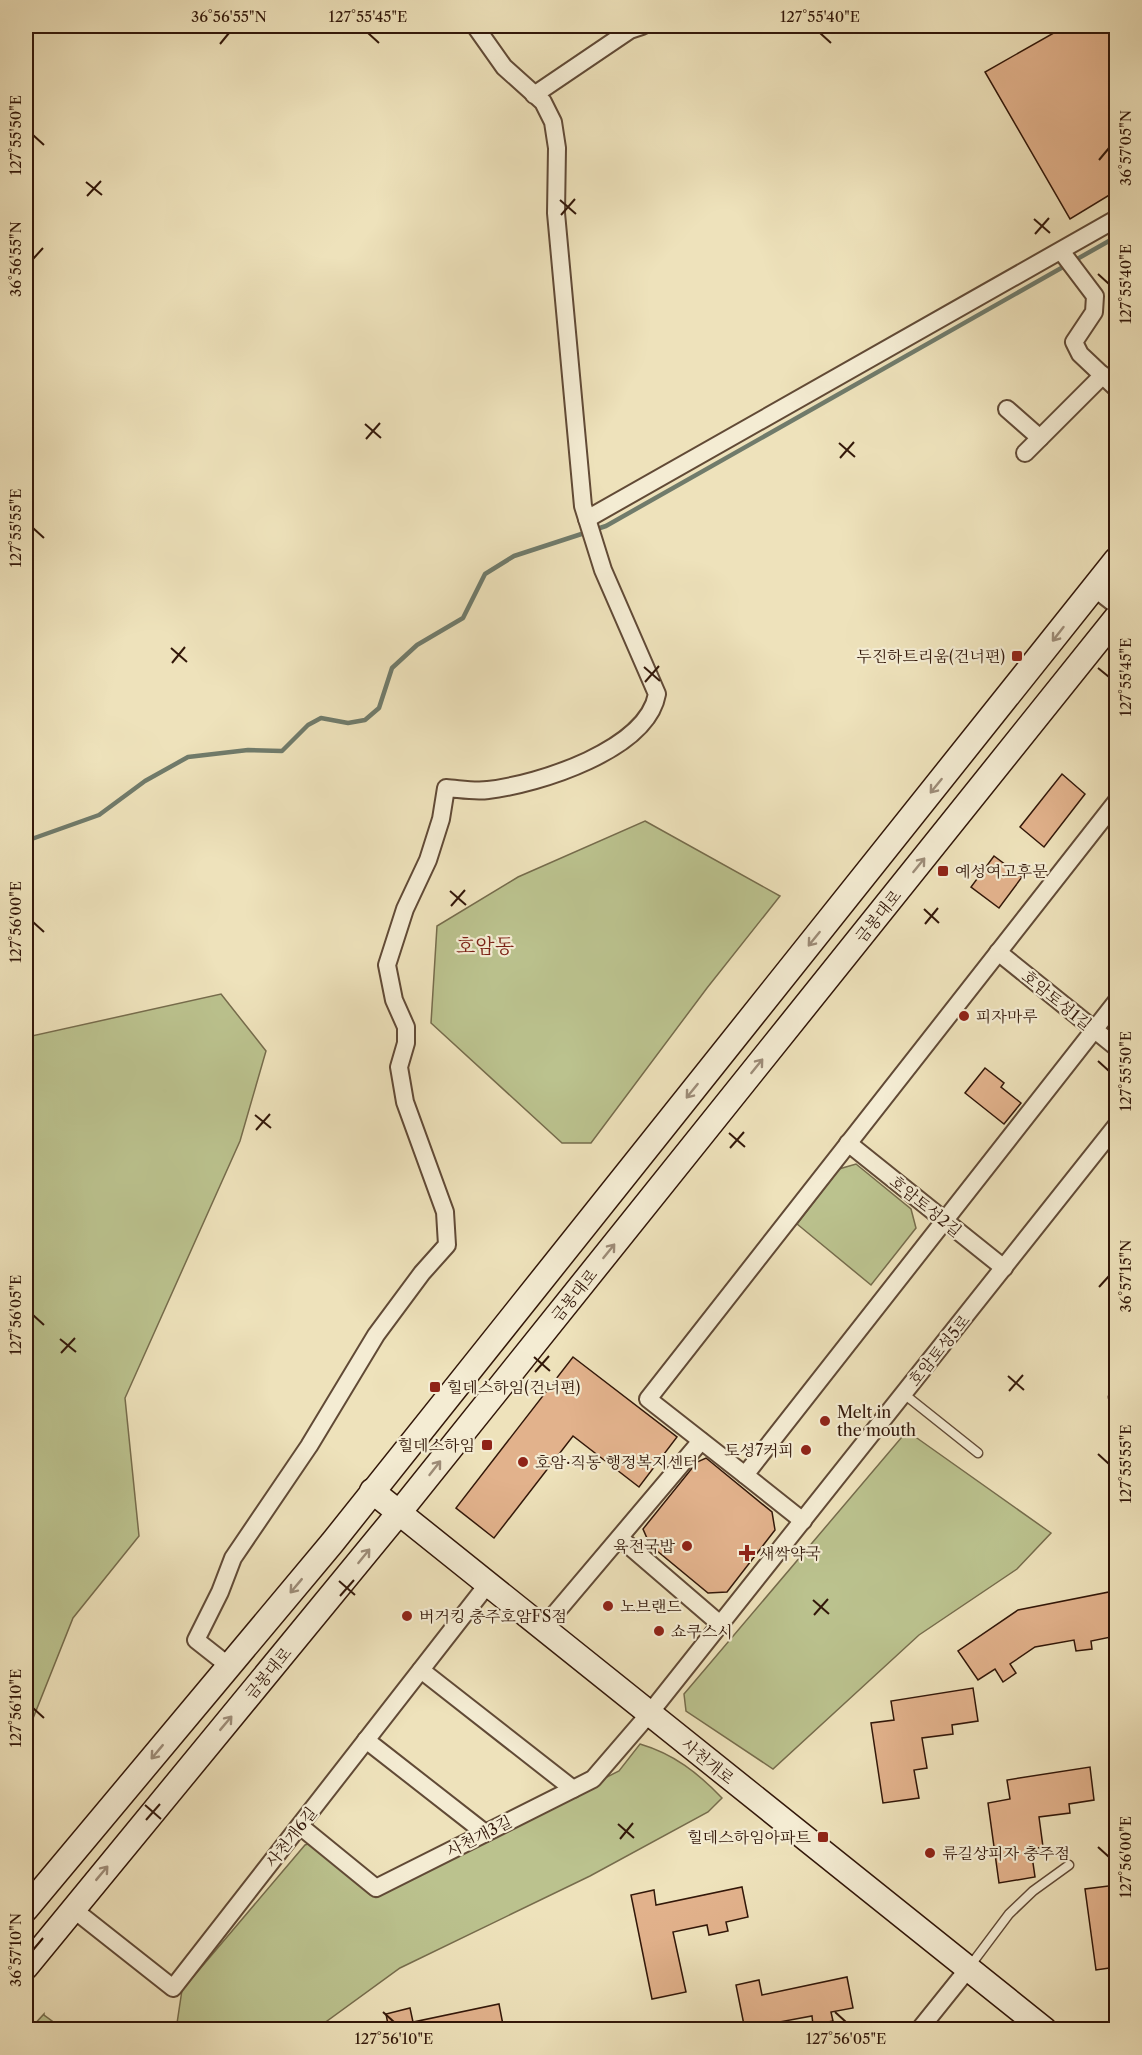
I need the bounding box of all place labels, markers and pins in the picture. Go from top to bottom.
place label: 두진하트리움(건너편) [856,646,1005,666]
marker: 두진하트리움(건너편) [1010,649,1024,663]
place label: 예성여고후문 [955,861,1048,881]
marker: 예성여고후문 [936,864,950,878]
place label: 피자마루 [976,1006,1038,1026]
marker: 피자마루 [957,1009,971,1023]
place label: 힐데스하임(건너편) [447,1377,581,1397]
marker: 힐데스하임(건너편) [428,1380,442,1394]
place label: Melt in the mouth [837,1402,916,1440]
marker: Melt in the mouth [818,1414,832,1428]
place label: 힐데스하임 [398,1435,475,1455]
marker: 힐데스하임 [480,1438,494,1452]
place label: 토성7커피 [724,1440,794,1460]
marker: 토성7커피 [799,1443,813,1457]
place label: 호암·직동 행정복지센터 [535,1452,698,1472]
marker: 호암·직동 행정복지센터 [516,1455,530,1469]
place label: 육전국밥 [613,1536,676,1556]
marker: 육전국밥 [680,1539,694,1553]
place label: 새싹약국 [759,1543,821,1563]
marker: 새싹약국 [740,1546,754,1560]
place label: 노브랜드 [620,1596,682,1616]
marker: 노브랜드 [601,1599,615,1613]
place label: 버거킹 충주호암FS점 [419,1606,567,1626]
marker: 버거킹 충주호암FS점 [400,1609,414,1623]
place label: 쇼쿠스시 [671,1621,733,1641]
marker: 쇼쿠스시 [652,1624,666,1638]
place label: 힐데스하임아파트 [687,1827,812,1847]
marker: 힐데스하임아파트 [816,1830,830,1844]
place label: 류길상피자 충주점 [942,1843,1070,1863]
marker: 류길상피자 충주점 [923,1846,937,1860]

